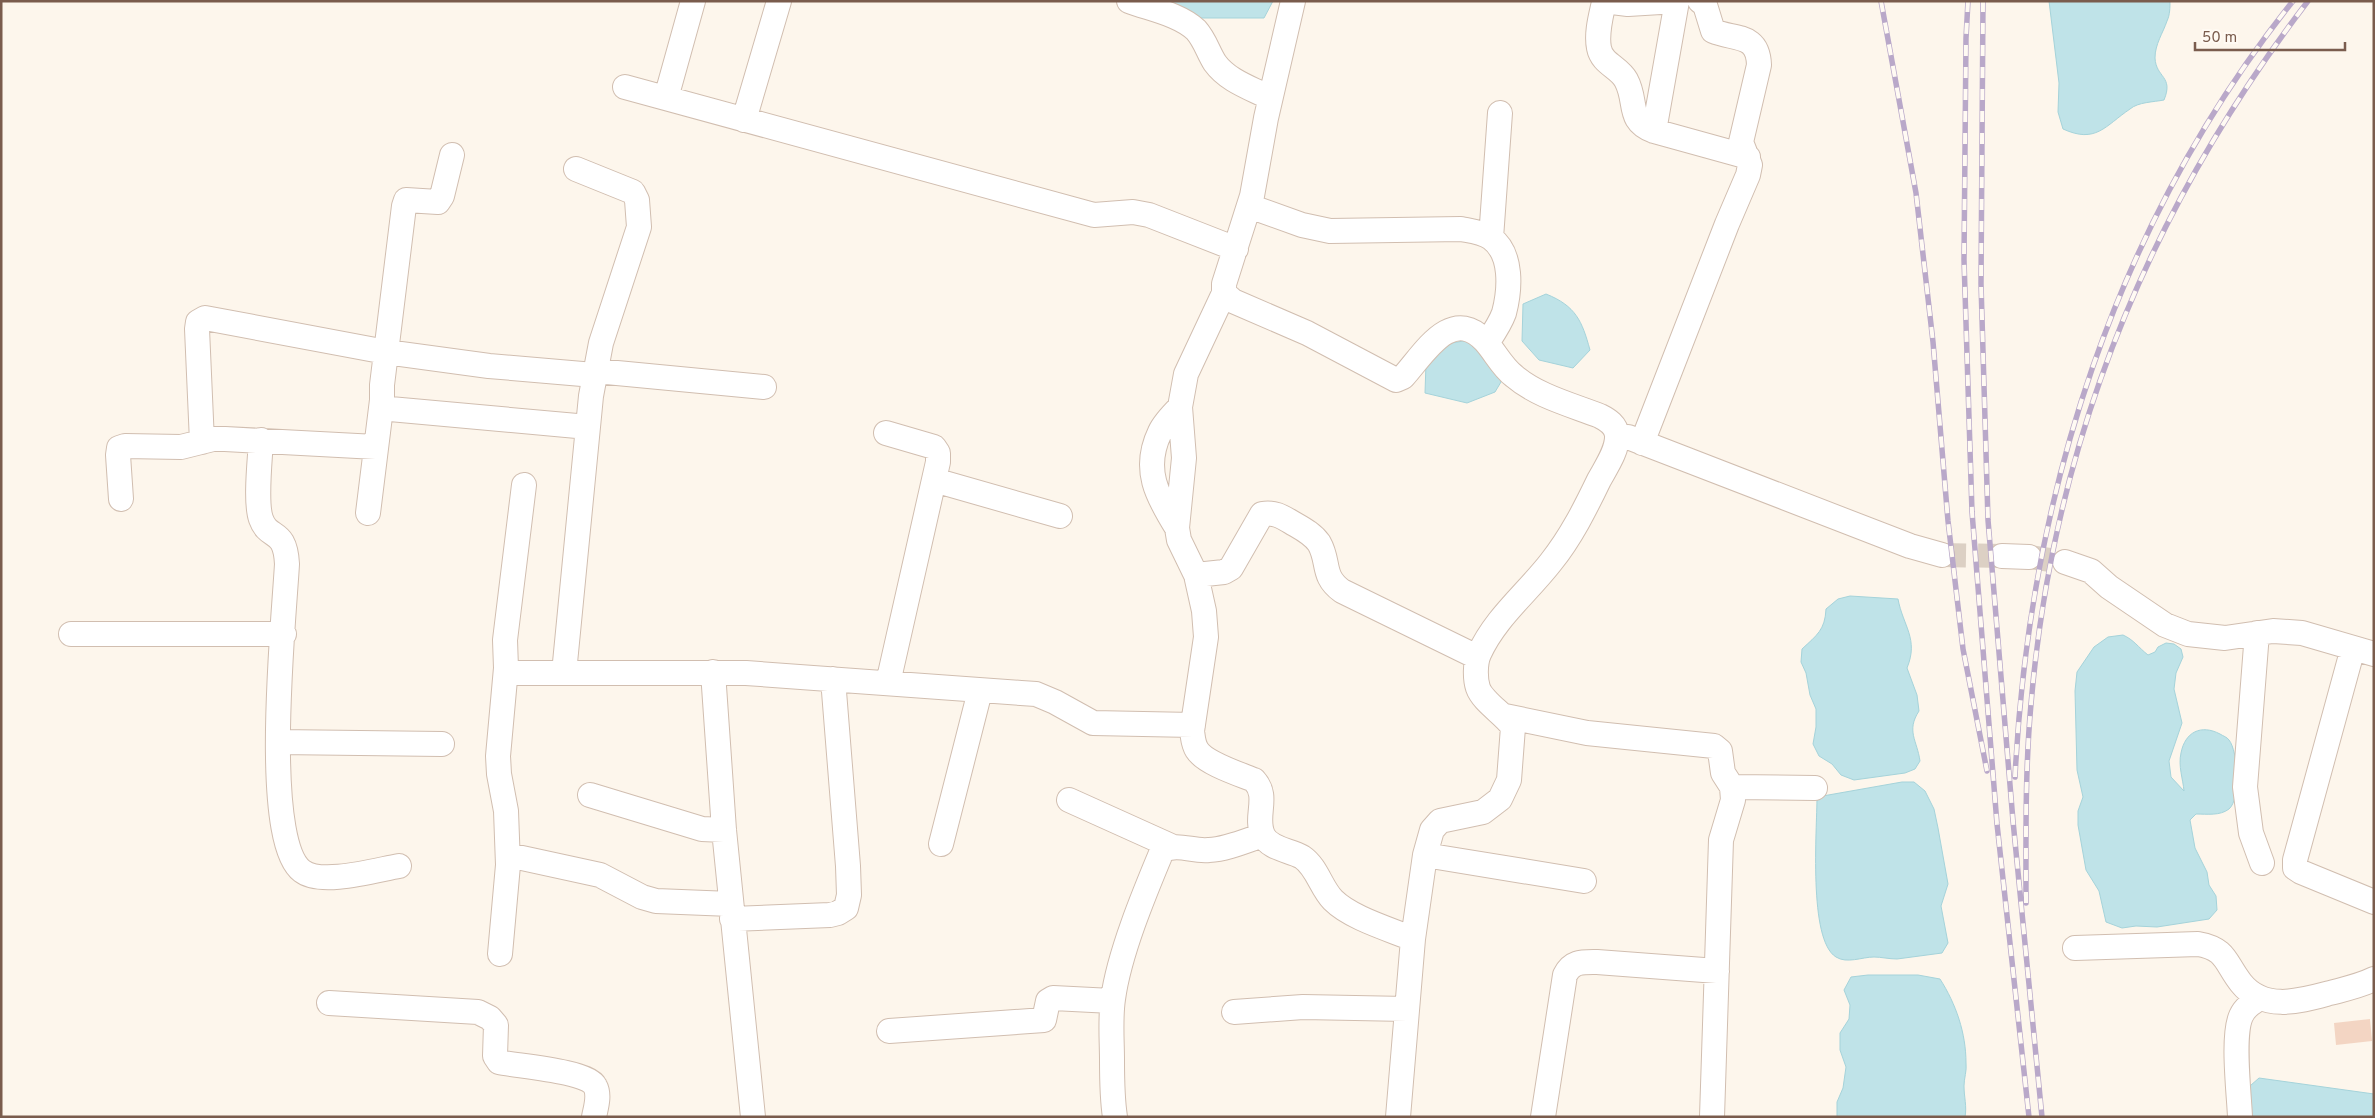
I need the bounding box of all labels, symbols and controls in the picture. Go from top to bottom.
scale bar [2195,20,2345,52]
text: 50 m [2202,29,2237,48]

